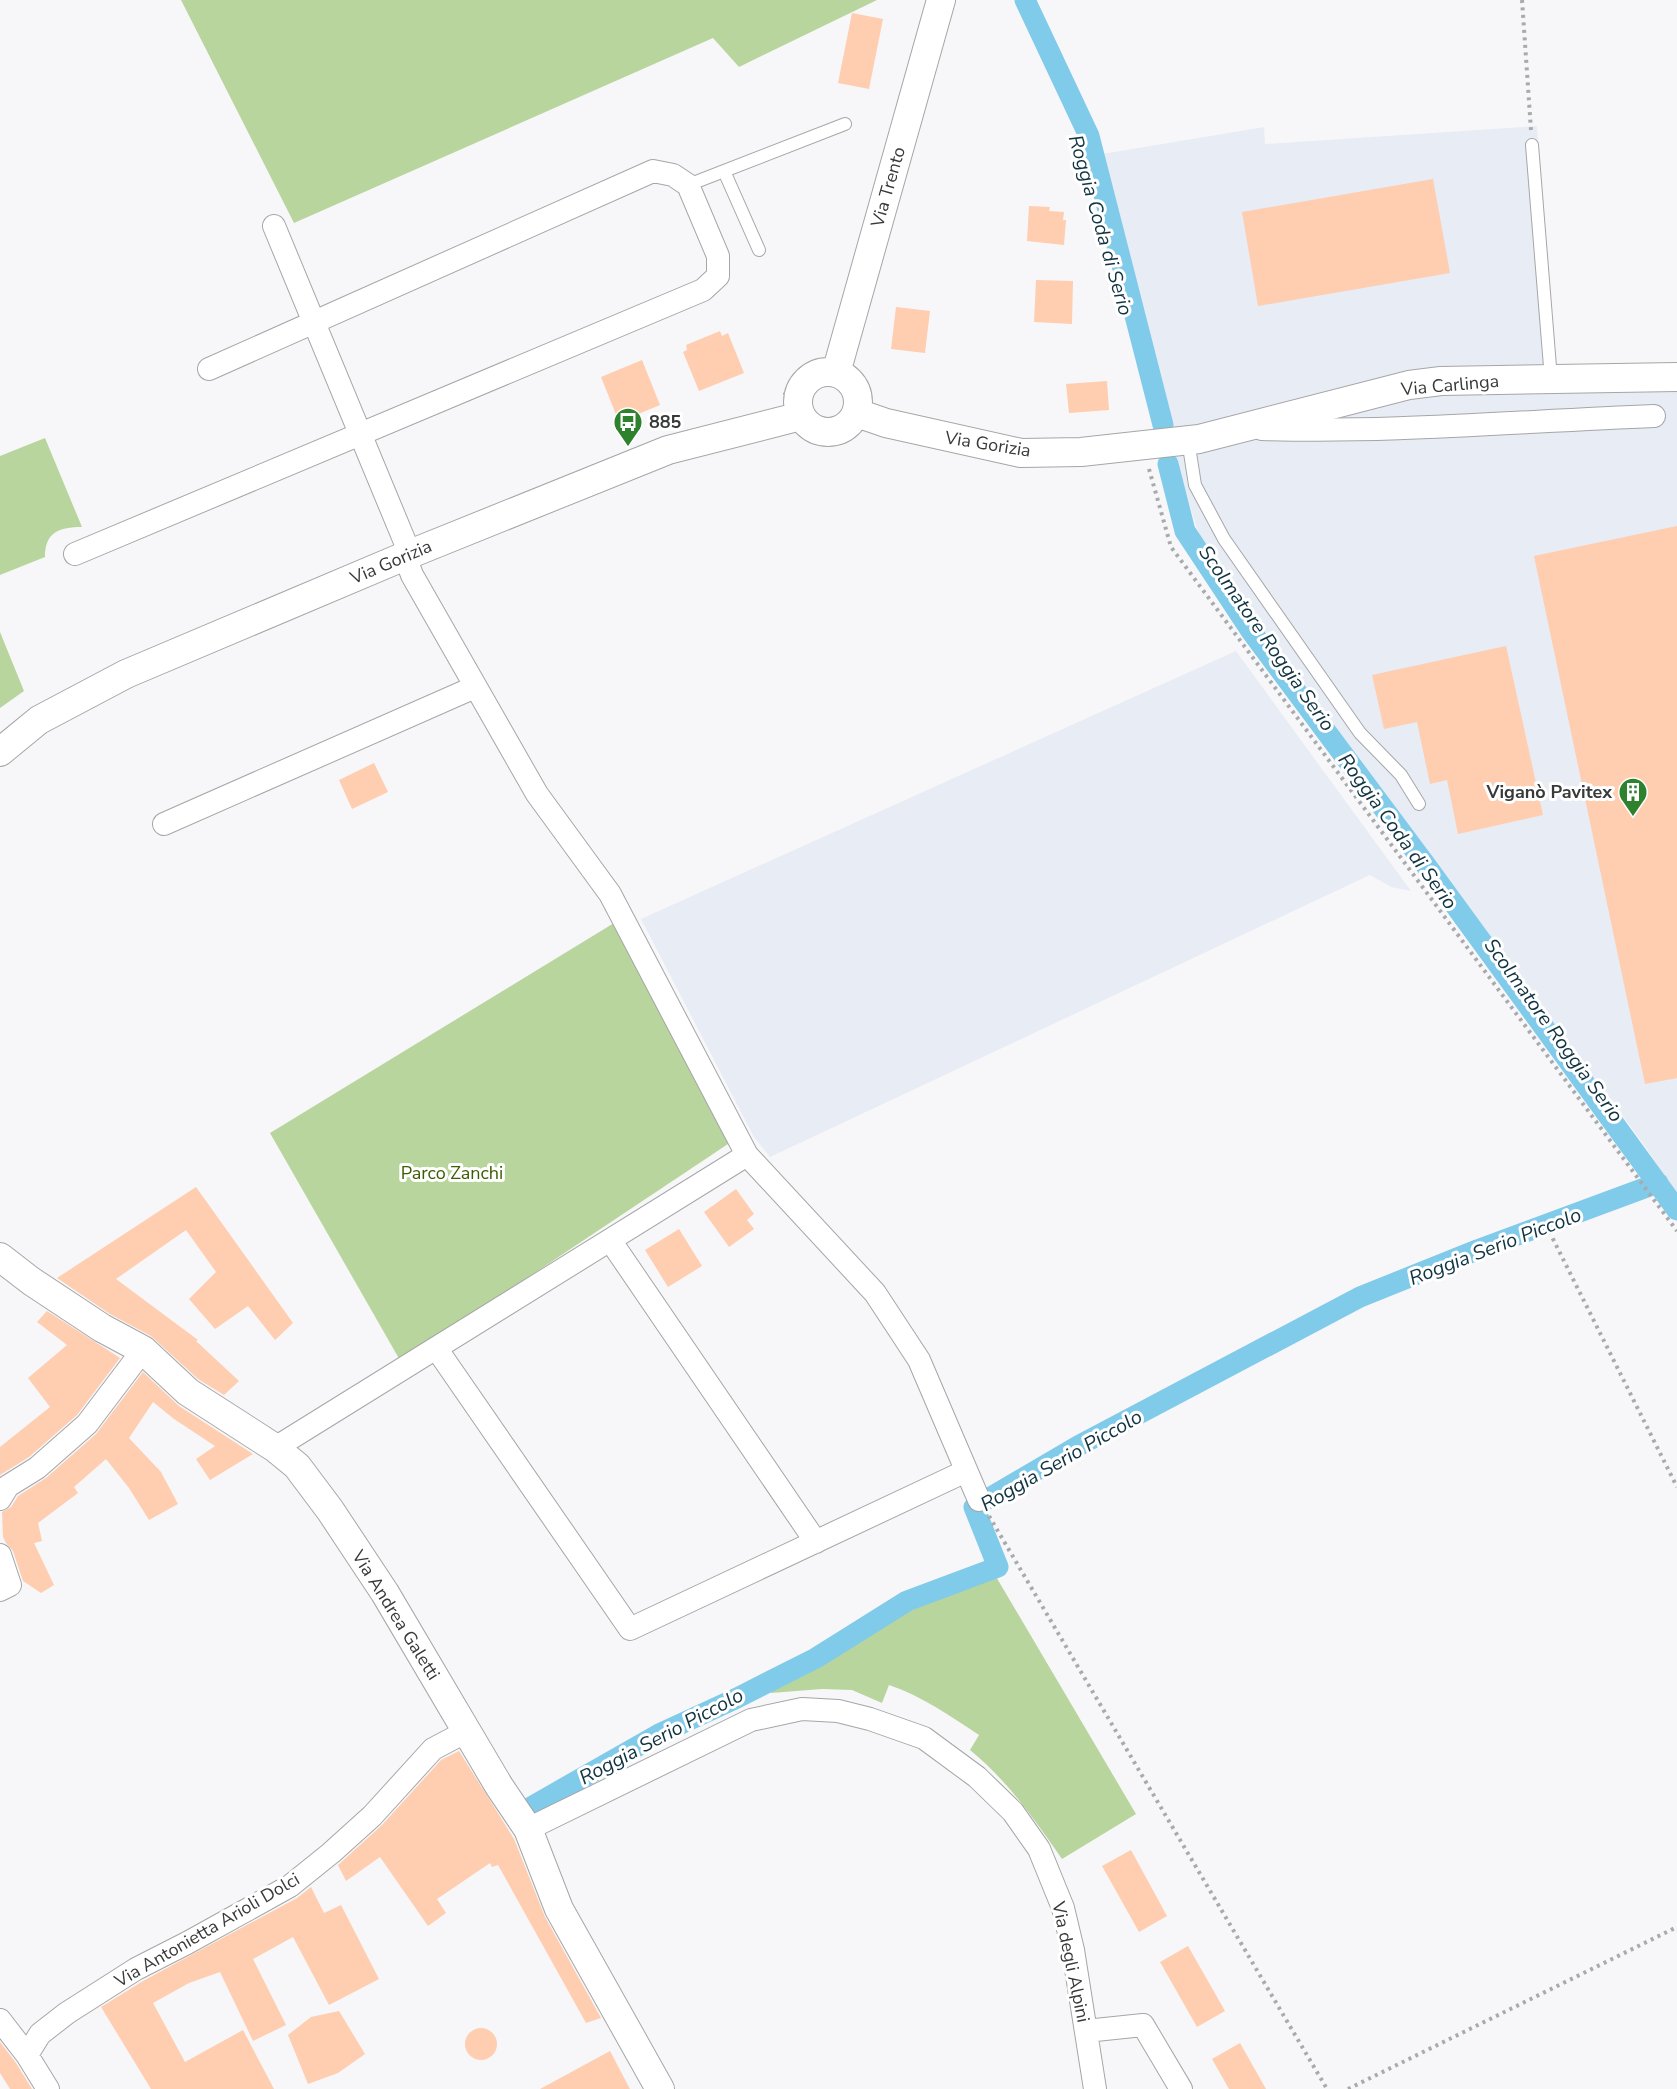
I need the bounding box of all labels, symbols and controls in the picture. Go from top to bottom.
water label: Roggia Coda di Serio [1062,132,1139,319]
street label: Via Trento [865,144,911,231]
street label: Via Carlinga [1399,369,1500,401]
bus stop icon: 885 [612,406,644,448]
place label: 885 [649,410,682,434]
street label: Via Gorizia [942,425,1033,463]
street label: Via Gorizia [346,534,436,590]
water label: Scolmatore Roggia Serio [1192,540,1341,737]
water label: Roggia Coda di Serio [1332,748,1463,915]
building icon: Viganò Pavitex [1617,776,1649,818]
place label: Viganò Pavitex [1486,780,1612,804]
water label: Scolmatore Roggia Serio [1478,933,1629,1128]
park label: Parco Zanchi [401,1161,503,1185]
water label: Roggia Serio Piccolo [1405,1201,1585,1292]
water label: Roggia Serio Piccolo [975,1403,1147,1518]
street label: Via Andrea Galetti [346,1545,446,1684]
water label: Roggia Serio Piccolo [574,1682,748,1791]
street label: Via Antonietta Arioli Dolci [109,1867,304,1993]
street label: Via degli Alpini [1046,1898,1096,2025]

